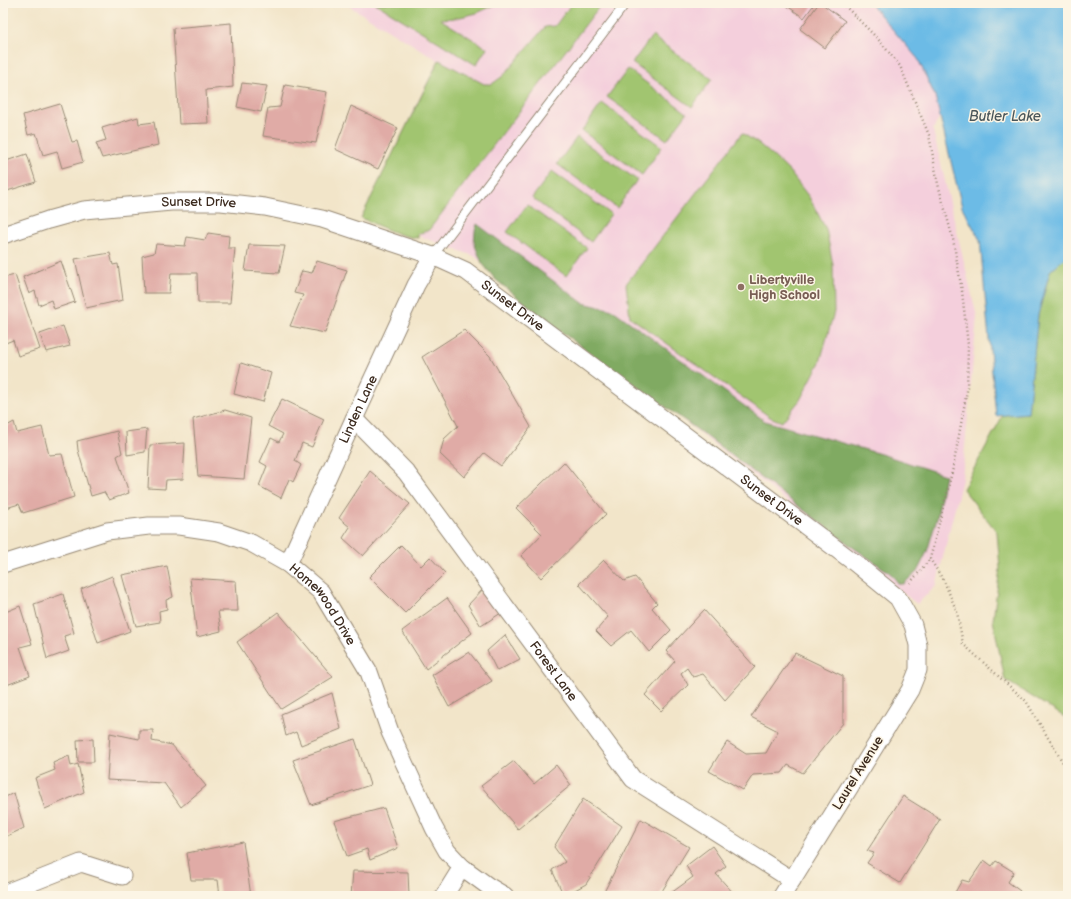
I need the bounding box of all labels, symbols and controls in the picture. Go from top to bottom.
water label: Butler Lake [969,108,1041,125]
street label: Sunset Drive [161,194,237,212]
place label: Libertyville High School [749,272,820,303]
street label: Sunset Drive [478,277,547,335]
marker: Libertyville High School [736,282,746,292]
street label: Linden Lane [336,372,381,446]
street label: Sunset Drive [737,472,806,529]
street label: Homewood Drive [286,560,359,648]
street label: Forest Lane [526,638,581,704]
street label: Laurel Avenue [829,733,887,813]

